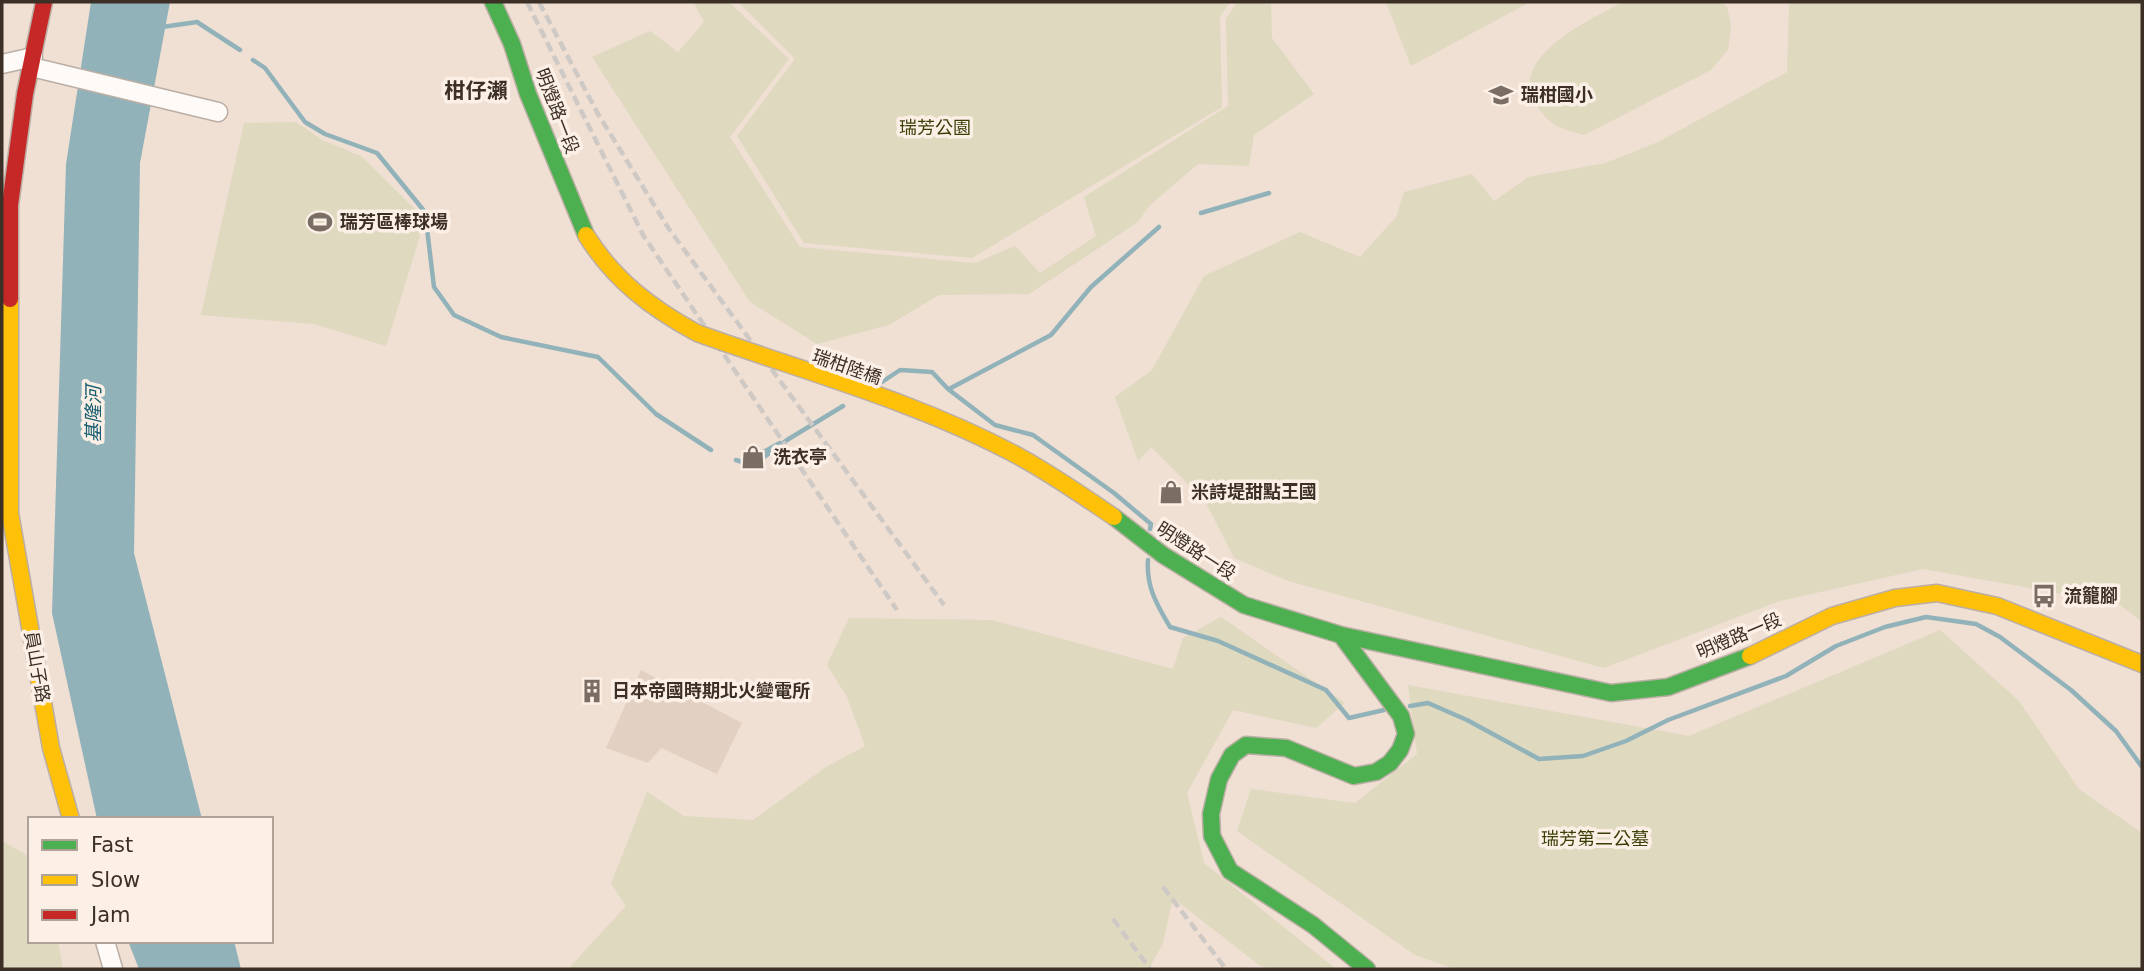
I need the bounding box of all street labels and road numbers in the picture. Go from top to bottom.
street label: 明燈路一段 [532,65,583,157]
street label: 瑞柑陸橋 [810,345,885,388]
street label: 明燈路一段 [1153,517,1240,584]
street label: 明燈路一段 [1693,608,1784,663]
street label: 員山子路 [21,630,54,704]

